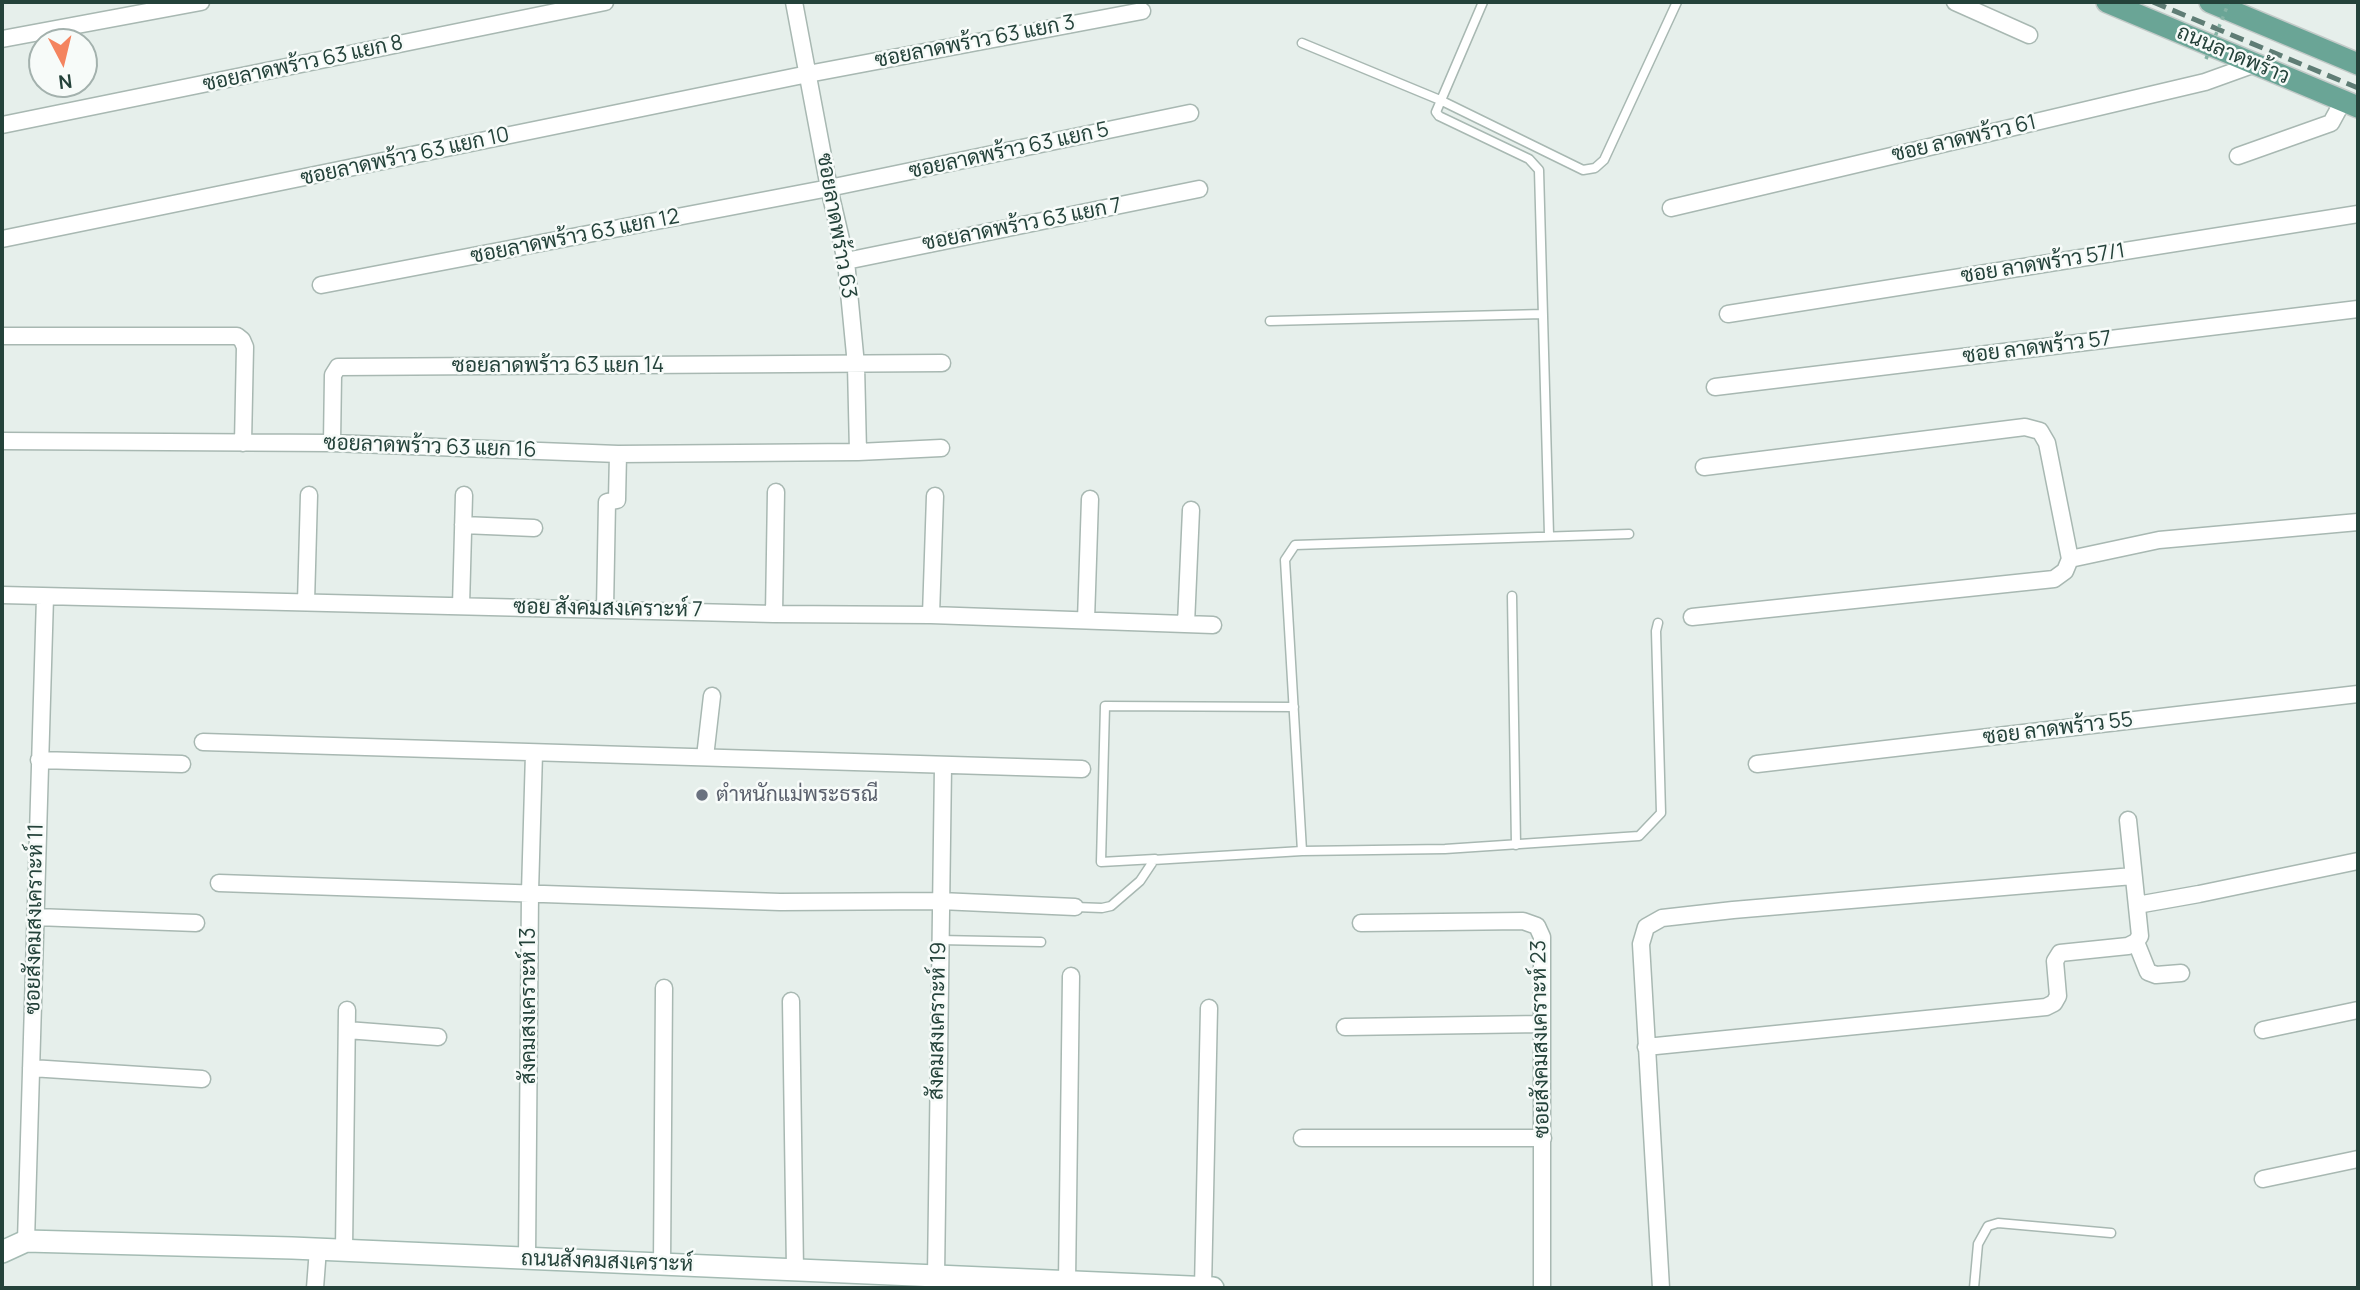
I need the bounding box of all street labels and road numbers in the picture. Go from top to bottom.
street label: ซอยลาดพร้าว 63 แยก 3 [873,10,1077,74]
street label: ถนนลาดพร้าว [2173,20,2293,90]
street label: ซอยลาดพร้าว 63 แยก 8 [201,30,405,98]
street label: ซอย ลาดพร้าว 61 [1889,110,2039,168]
street label: ซอยลาดพร้าว 63 แยก 5 [907,117,1111,185]
street label: ซอยลาดพร้าว 63 แยก 10 [298,123,512,191]
street label: ซอยลาดพร้าว 63 [811,151,861,301]
street label: ซอยลาดพร้าว 63 แยก 7 [920,193,1124,257]
street label: ซอยลาดพร้าว 63 แยก 12 [469,204,681,270]
street label: ซอย ลาดพร้าว 57/1 [1959,239,2127,289]
street label: ซอย ลาดพร้าว 57 [1961,326,2113,370]
street label: ซอยลาดพร้าว 63 แยก 14 [452,353,664,379]
street label: ซอยลาดพร้าว 63 แยก 16 [323,431,537,463]
street label: ซอย สังคมสงเคราะห์ 7 [513,595,703,623]
street label: ซอย ลาดพร้าว 55 [1982,707,2134,751]
street label: ซอยสังคมสงเคราะห์ 11 [21,823,49,1015]
street label: สังคมสงเคราะห์ 13 [516,927,542,1085]
street label: ซอยสังคมสงเคราะห์ 23 [1527,940,1555,1138]
street label: สังคมสงเคราะห์ 19 [924,942,952,1100]
street label: ถนนสังคมสงเคราะห์ [521,1246,693,1278]

